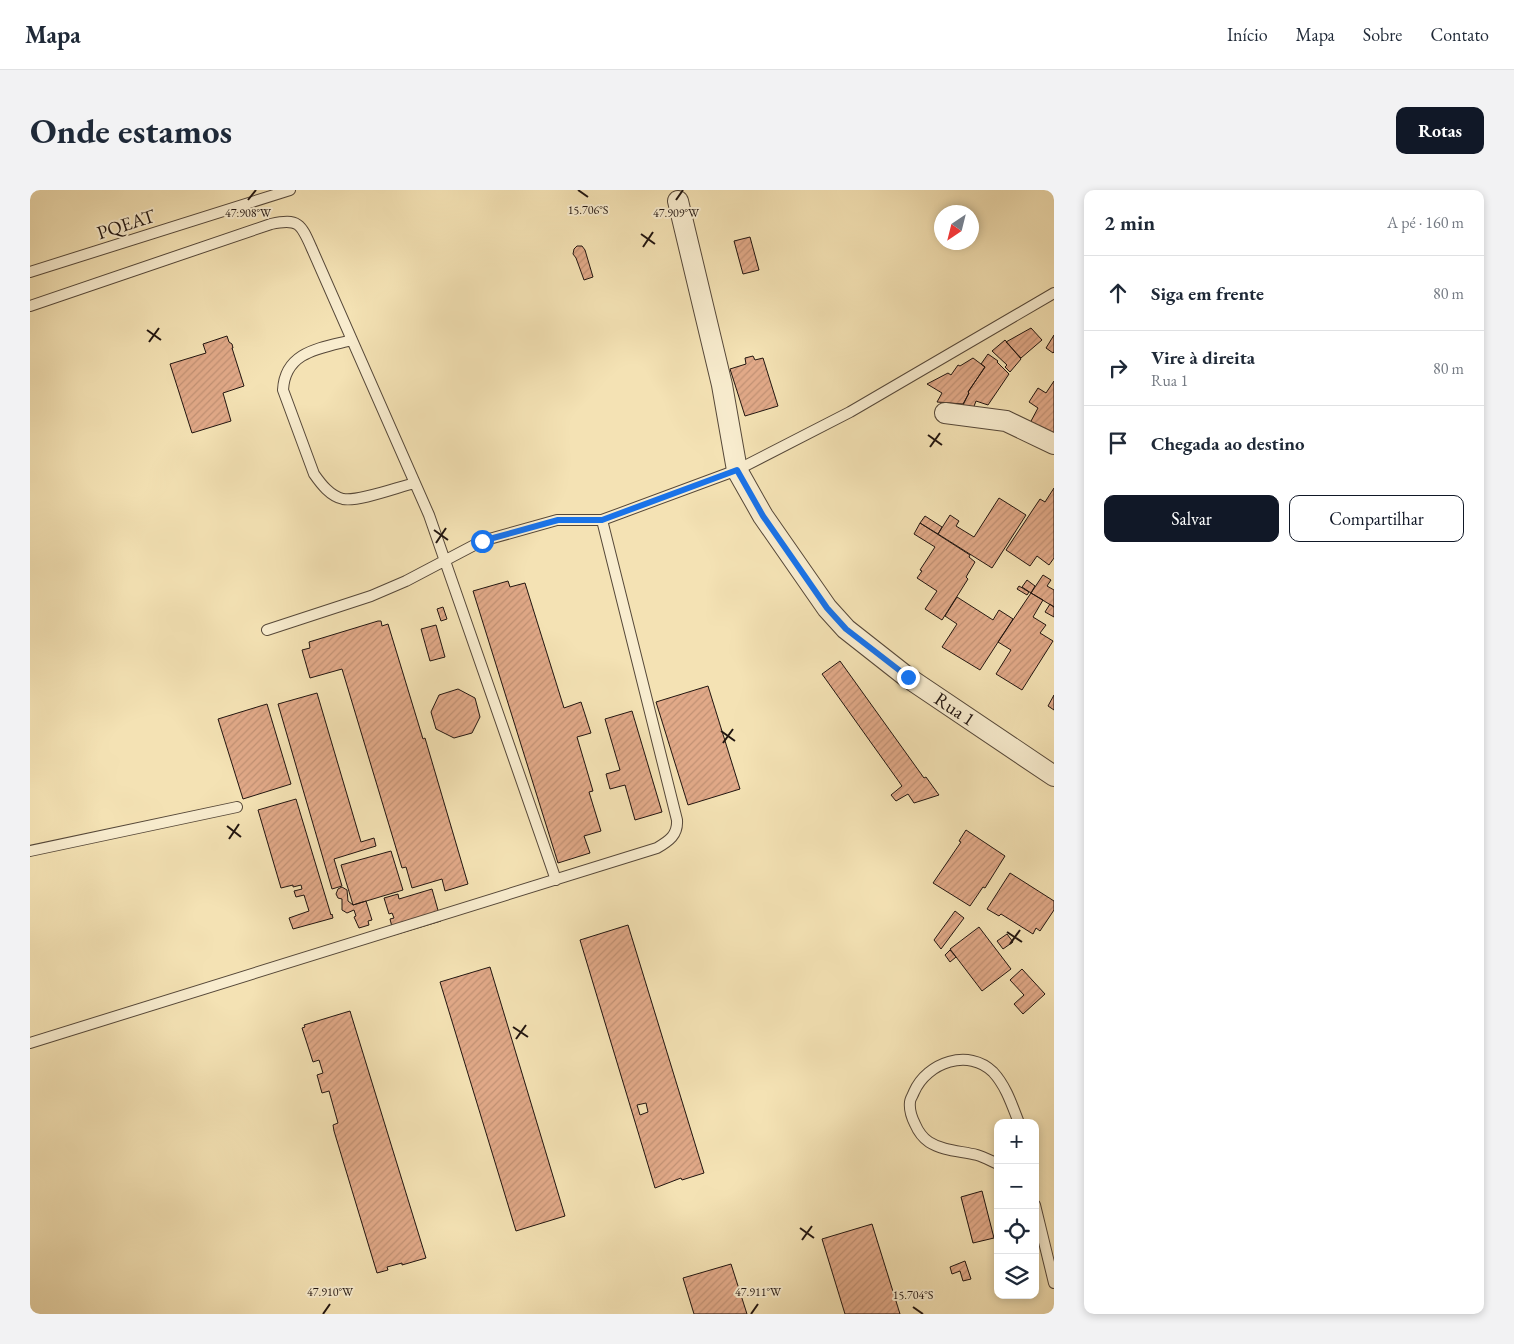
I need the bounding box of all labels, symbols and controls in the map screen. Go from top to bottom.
text: Mapa [25,19,81,50]
text: Início [1227,23,1268,46]
text: Mapa [1296,23,1335,46]
text: Sobre [1363,23,1402,46]
text: Contato [1430,23,1489,46]
button: Rotas [1396,107,1484,154]
text: Onde estamos [30,108,232,153]
text: 15.706°S [568,202,609,218]
street label: PQEAT [94,203,159,245]
text: 47.908°W [225,205,272,221]
text: 47.909°W [653,205,700,221]
north arrow [934,205,979,250]
text: 2 min [1104,209,1155,236]
text: A pé · 160 m [1387,212,1464,233]
icon: ahead [1104,279,1132,307]
text: Siga em frente [1151,281,1264,306]
text: 80 m [1433,283,1464,304]
text: Vire à direita [1151,345,1255,370]
icon: right [1104,354,1132,382]
text: 80 m [1433,358,1464,379]
text: Rua 1 [1151,370,1188,391]
icon: arrive [1104,429,1132,457]
text: Chegada ao destino [1151,431,1305,456]
button: Salvar [1104,495,1279,542]
button: Compartilhar [1289,495,1464,542]
route start [471,530,494,553]
route end [897,666,920,689]
street label: Rua 1 [930,686,980,732]
map controls [994,1119,1039,1299]
button: + [994,1119,1039,1164]
button: − [994,1164,1039,1209]
button: locate [994,1209,1039,1254]
button: layers [994,1254,1039,1299]
text: 47.910°W [307,1284,354,1300]
text: 47.911°W [735,1284,782,1300]
text: 15.704°S [893,1287,934,1303]

